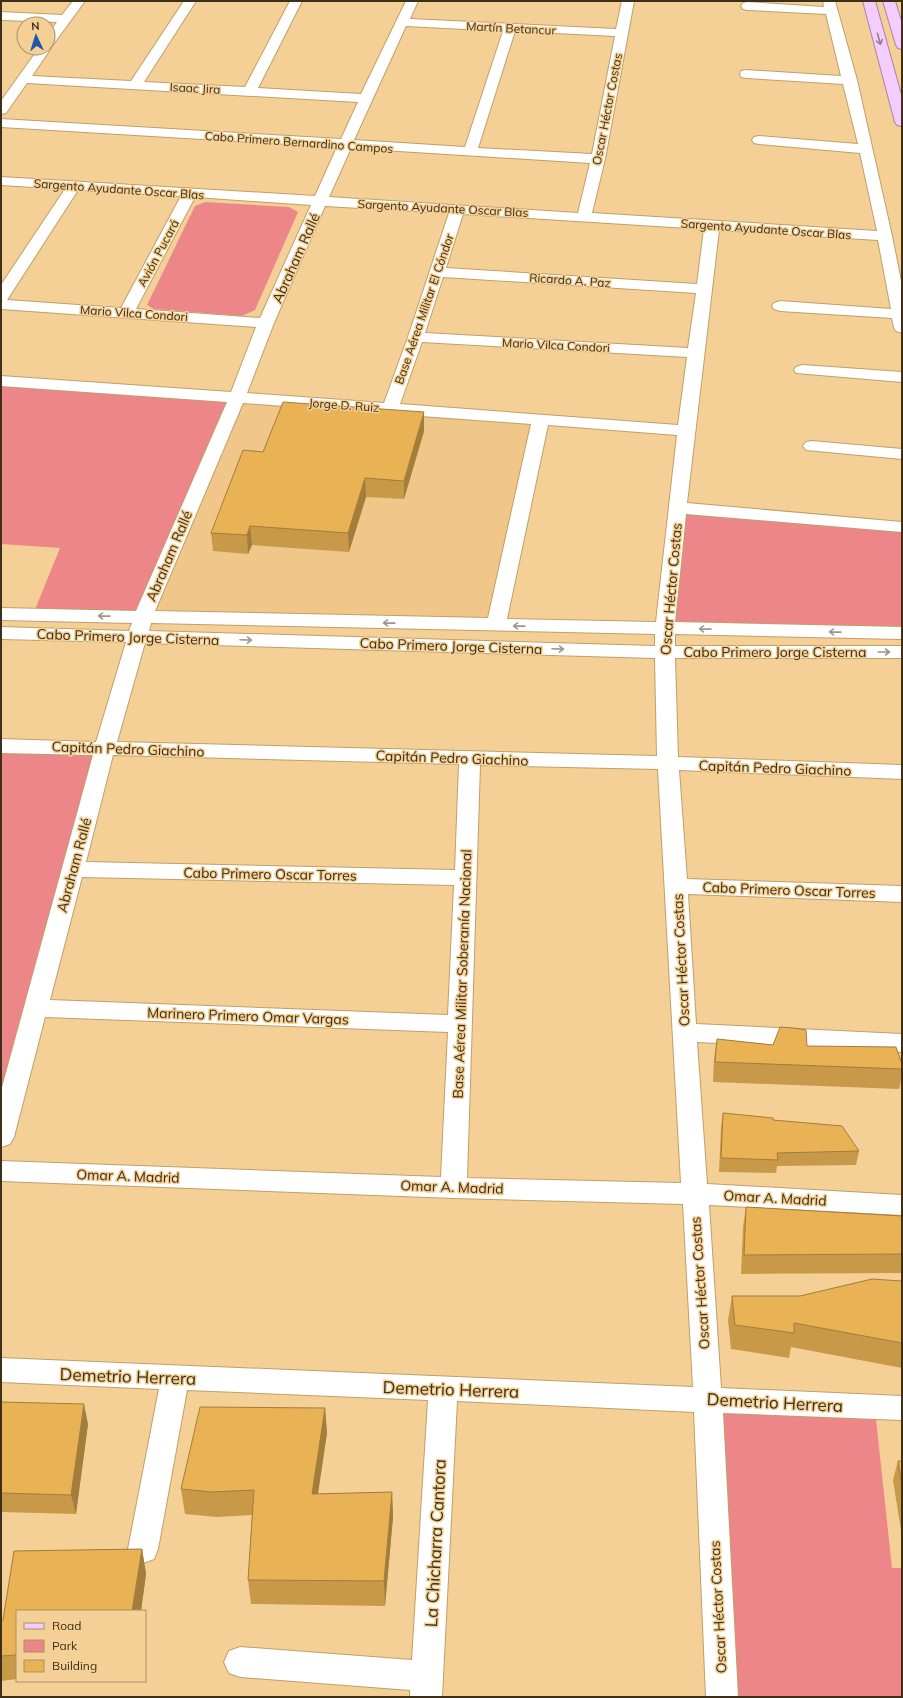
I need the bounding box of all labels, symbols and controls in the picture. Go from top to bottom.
north arrow [16,16,56,56]
street label: Martín Betancur [466,18,557,38]
text: N [31,19,40,33]
one-way arrow [876,32,883,45]
street label: Oscar Héctor Costas [589,52,625,166]
street label: Isaac Jira [169,79,221,97]
street label: Cabo Primero Bernardino Campos [204,128,394,156]
street label: Sargento Ayudante Oscar Blas [33,176,205,202]
street label: Sargento Ayudante Oscar Blas [357,196,529,220]
street label: Abraham Rallé [268,210,324,306]
street label: Sargento Ayudante Oscar Blas [680,216,852,242]
street label: Avión Pucará [134,217,182,289]
street label: Base Aérea Militar El Cóndor [391,231,457,386]
street label: Ricardo A. Paz [529,270,611,290]
street label: Mario Vilca Condori [80,302,188,324]
street label: Mario Vilca Condori [502,335,610,355]
street label: Jorge D. Ruiz [308,395,380,415]
street label: Abraham Rallé [142,508,196,604]
street label: Oscar Héctor Costas [656,522,686,656]
one-way arrow [98,613,111,620]
one-way arrow [383,619,396,627]
one-way arrow [513,622,526,629]
street label: Cabo Primero Jorge Cisterna [36,625,220,649]
one-way arrow [699,625,712,633]
one-way arrow [829,628,842,635]
street label: Cabo Primero Jorge Cisterna [359,634,543,658]
one-way arrow [239,636,252,644]
street label: Cabo Primero Jorge Cisterna [684,643,866,661]
one-way arrow [551,645,564,653]
one-way arrow [877,648,890,656]
street label: Capitán Pedro Giachino [51,737,205,761]
street label: Capitán Pedro Giachino [375,746,529,770]
street label: Capitán Pedro Giachino [698,756,852,780]
street label: Abraham Rallé [53,816,95,914]
street label: Base Aérea Militar Soberanía Nacional [449,849,475,1099]
street label: Cabo Primero Oscar Torres [183,863,357,885]
street label: Cabo Primero Oscar Torres [702,878,876,902]
street label: Oscar Héctor Costas [669,893,693,1027]
street label: Marinero Primero Omar Vargas [147,1003,349,1029]
street label: Omar A. Madrid [76,1165,180,1187]
street label: Omar A. Madrid [400,1176,504,1198]
street label: Omar A. Madrid [723,1186,827,1210]
street label: Oscar Héctor Costas [686,1216,714,1350]
street label: Demetrio Herrera [59,1363,197,1389]
street label: Demetrio Herrera [382,1376,520,1402]
street label: Demetrio Herrera [706,1388,844,1416]
street label: La Chicharra Cantora [420,1458,450,1628]
street label: Oscar Héctor Costas [706,1540,730,1674]
legend [16,1610,146,1682]
text: Road [52,1618,81,1633]
text: Park [52,1638,78,1653]
text: Building [52,1658,97,1673]

